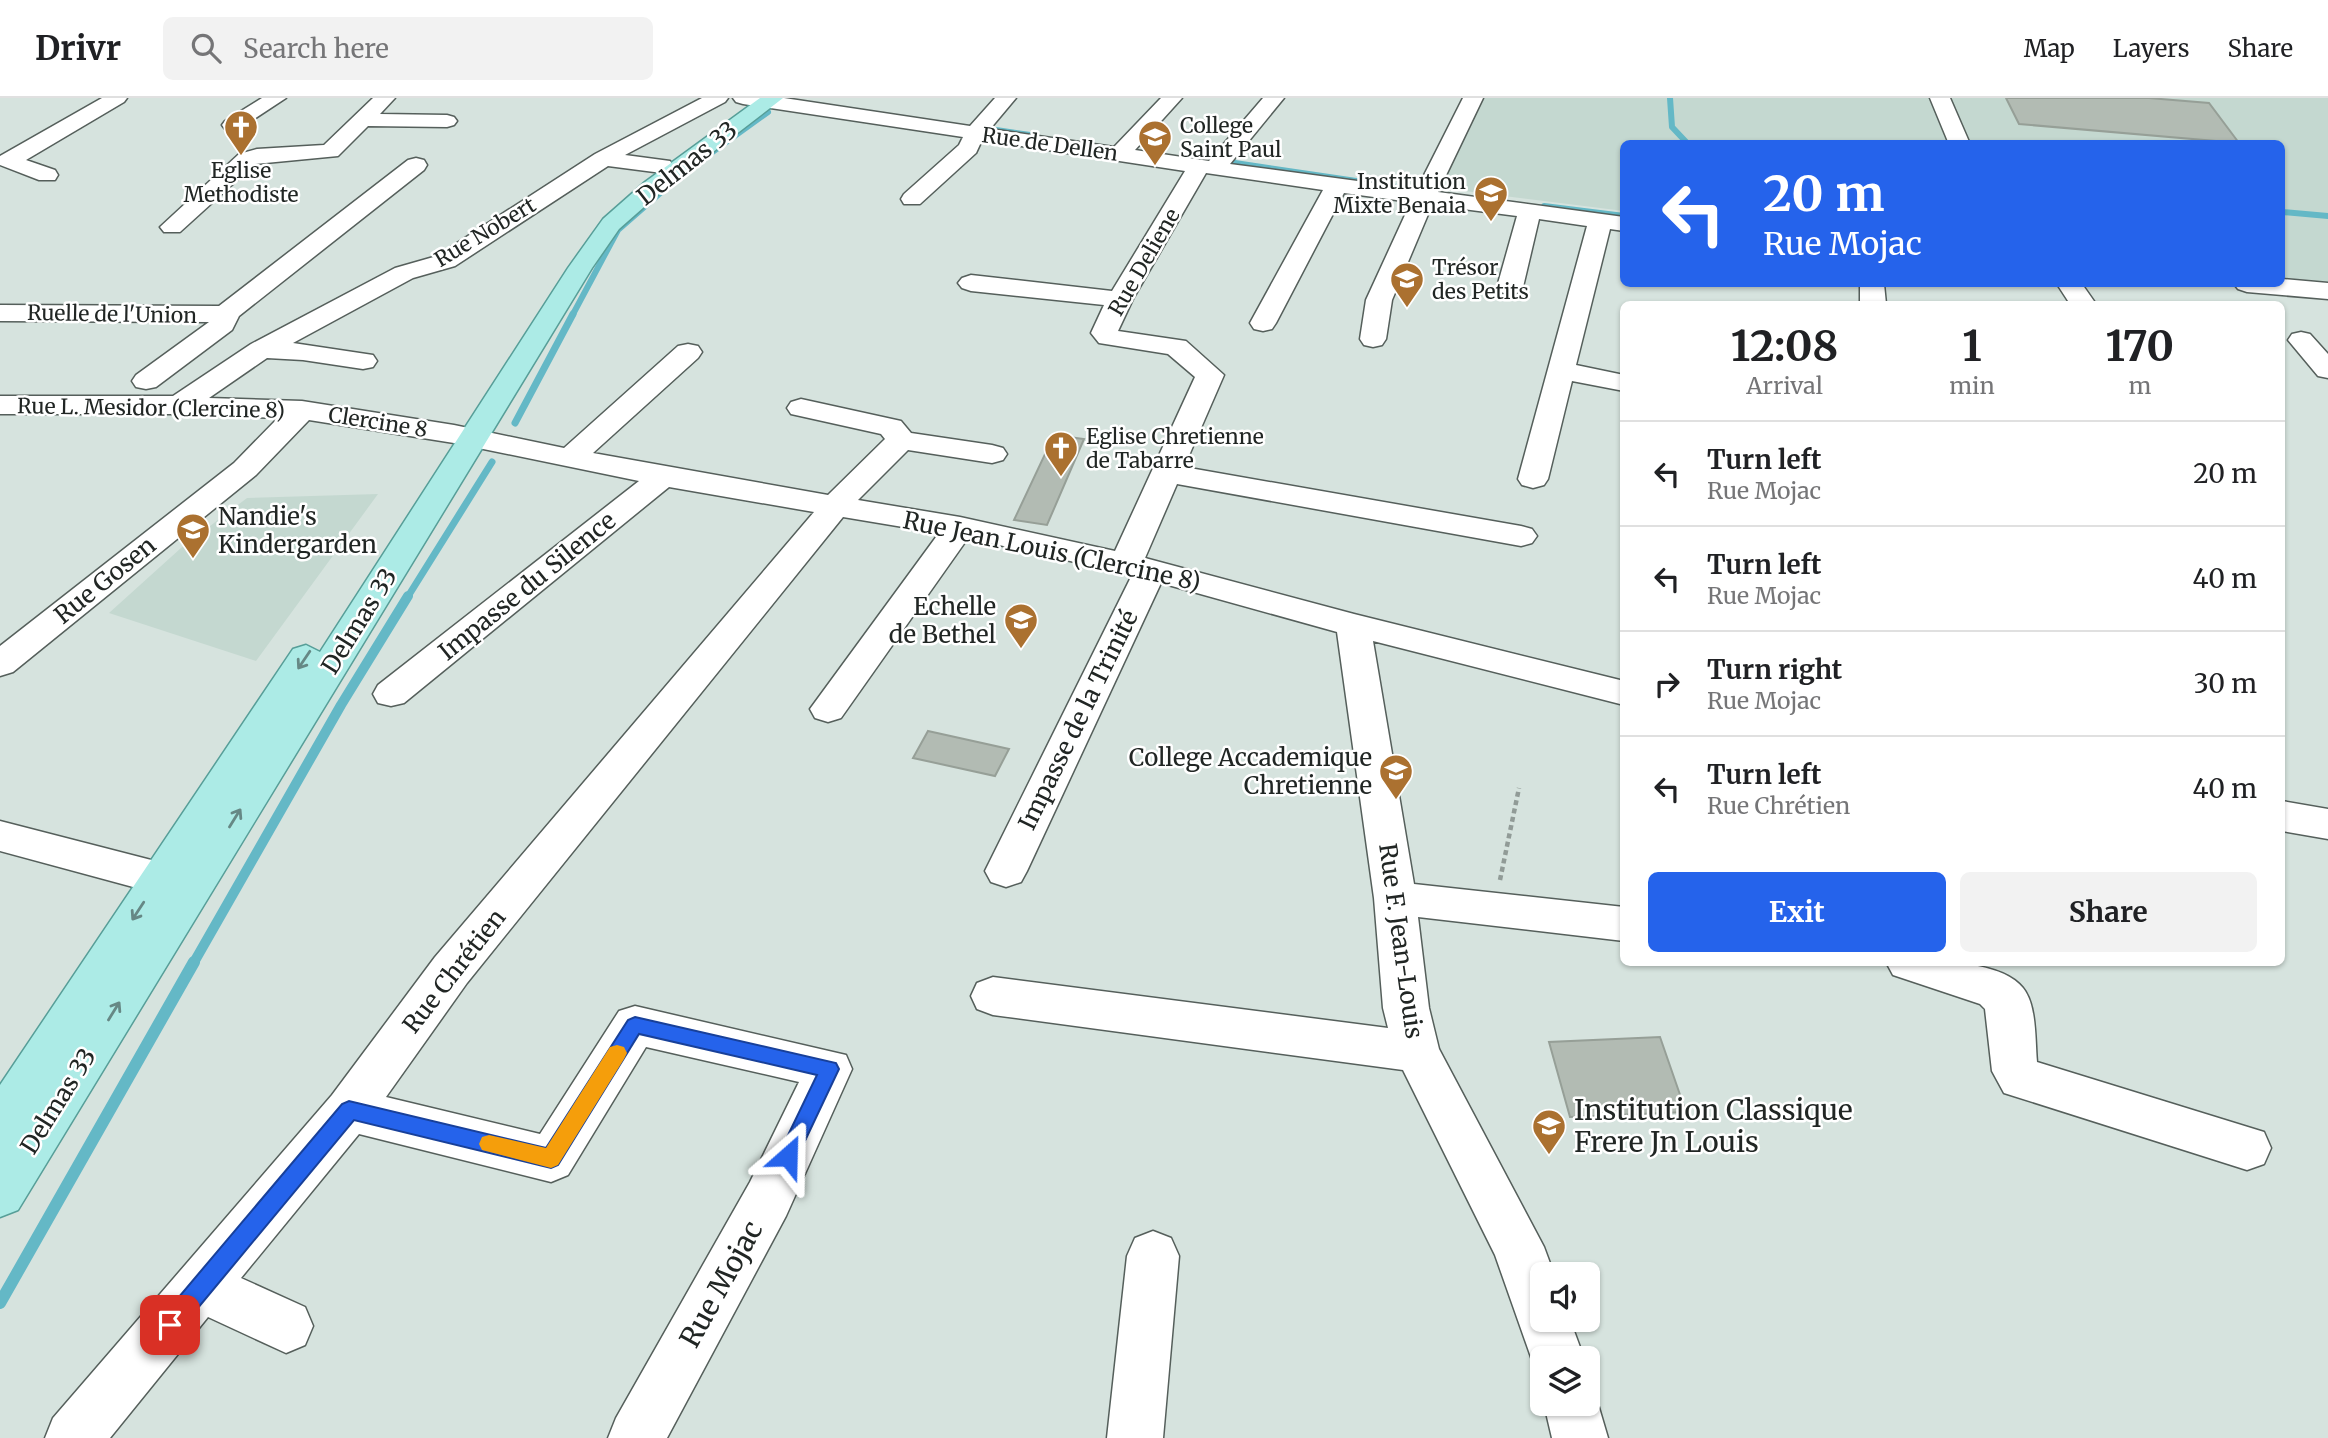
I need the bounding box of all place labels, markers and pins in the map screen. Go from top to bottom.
church icon: Eglise Methodiste [222,108,260,157]
place label: College Saint Paul [1180,112,1282,163]
school or university icon: College Saint Paul [1136,118,1174,167]
place label: Eglise Methodiste [184,157,298,208]
place label: Institution Mixte Benaia [1333,168,1466,219]
school or university icon: Institution Mixte Benaia [1472,174,1510,223]
place label: Trésor des Petits [1432,254,1529,305]
school or university icon: Trésor des Petits [1388,260,1426,309]
place label: Eglise Chretienne de Tabarre [1086,423,1264,474]
church icon: Eglise Chretienne de Tabarre [1042,429,1080,478]
place label: Nandie's Kindergarden [218,501,377,560]
school or university icon: Nandie's Kindergarden [174,511,212,560]
place label: Echelle de Bethel [889,591,996,650]
school or university icon: Echelle de Bethel [1002,601,1040,650]
place label: College Accademique Chretienne [1129,742,1372,801]
school or university icon: College Accademique Chretienne [1377,752,1415,801]
place label: Institution Classique Frere Jn Louis [1574,1092,1853,1160]
school or university icon: Institution Classique Frere Jn Louis [1530,1107,1568,1156]
pin [140,1295,200,1355]

